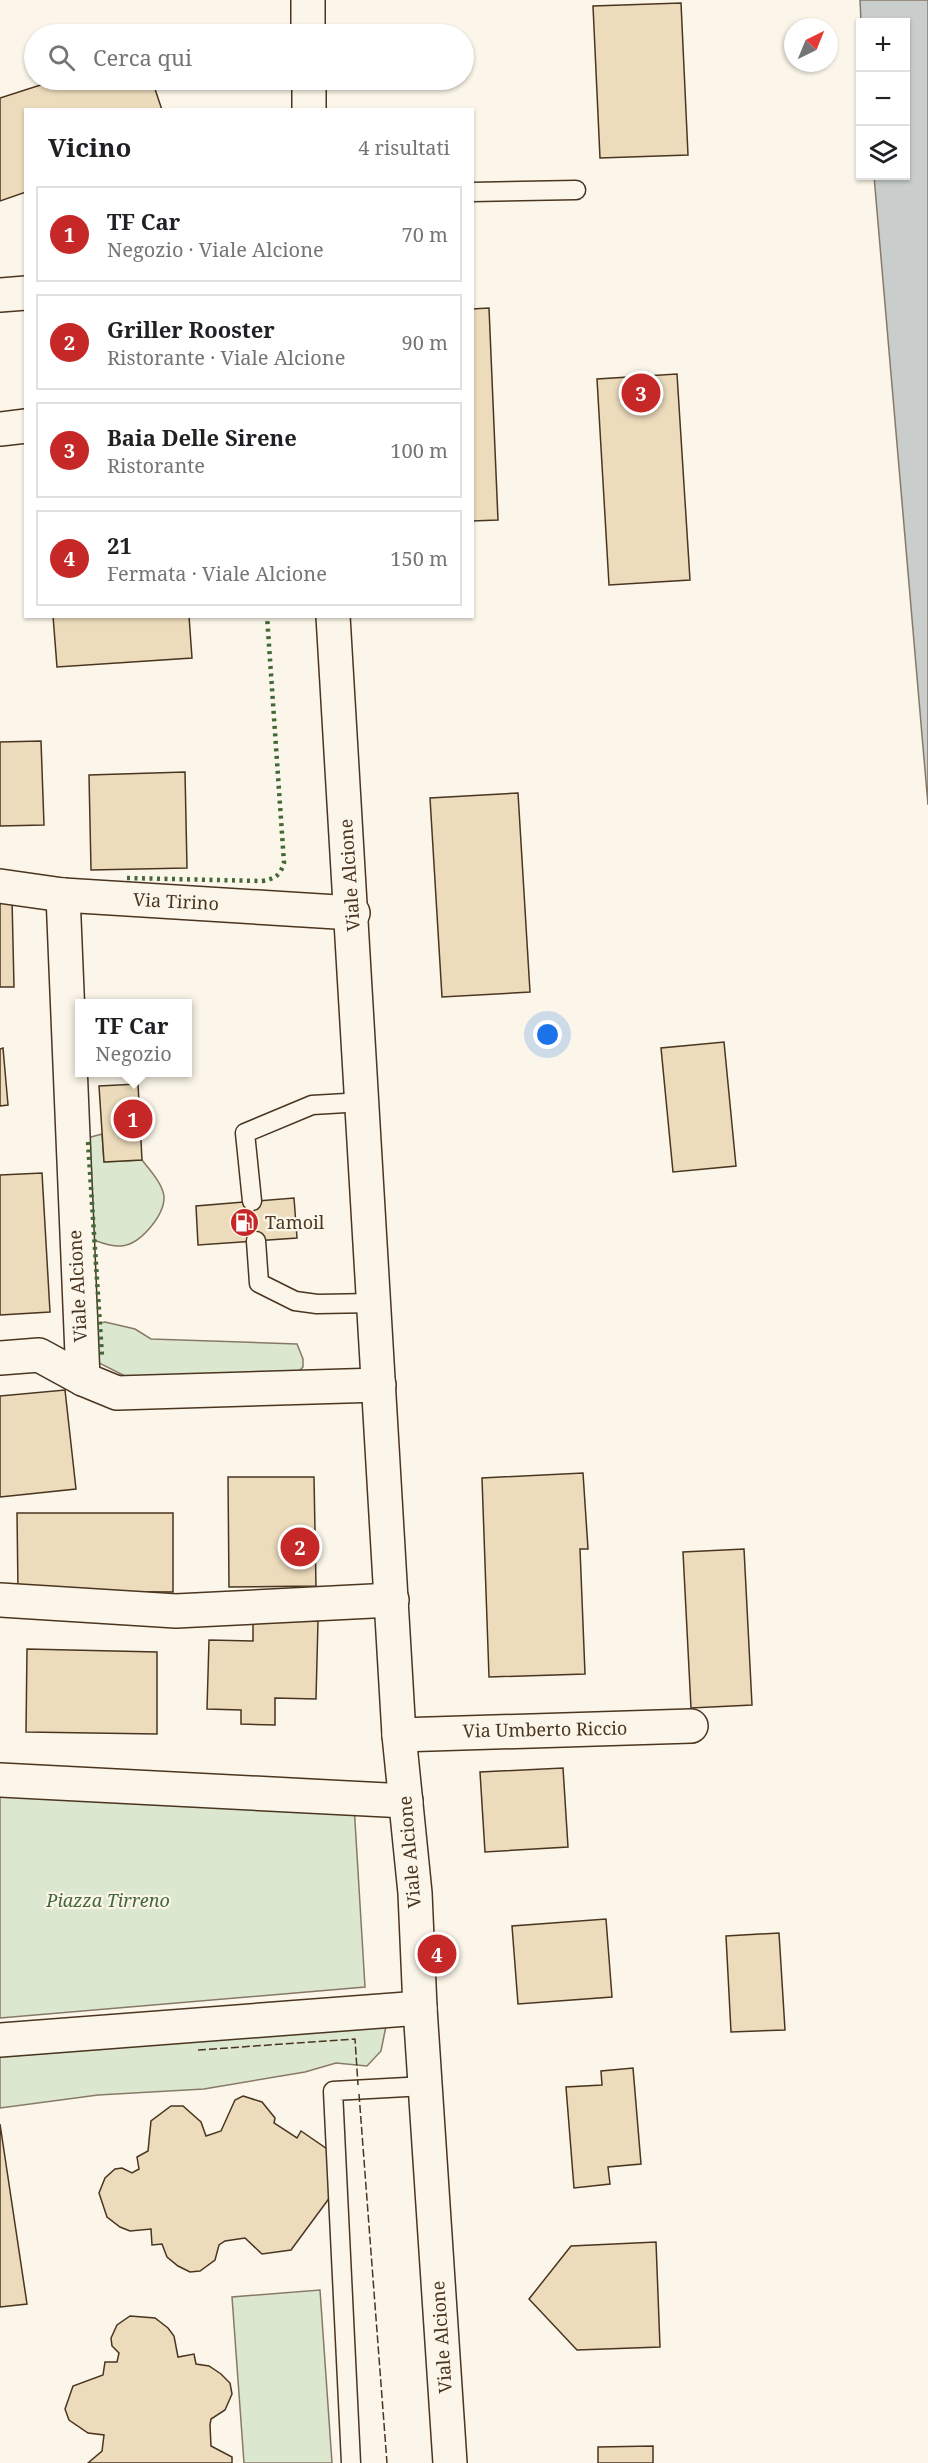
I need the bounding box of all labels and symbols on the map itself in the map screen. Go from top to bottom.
north arrow [784,18,838,72]
pin: 3 [622,370,660,416]
street label: Viale Alcione [333,818,365,932]
street label: Via Tirino [133,887,220,915]
your location [533,1020,562,1049]
pin: 1 [114,1096,152,1142]
fuel station icon: Tamoil [228,1207,260,1239]
place label: Tamoil [265,1210,325,1234]
street label: Viale Alcione [62,1229,92,1343]
pin: 2 [280,1524,320,1570]
street label: Via Umberto Riccio [462,1716,627,1742]
street label: Viale Alcione [392,1795,426,1909]
park label: Piazza Tirreno [45,1888,170,1912]
pin: 4 [418,1932,456,1976]
street label: Viale Alcione [425,2280,457,2394]

